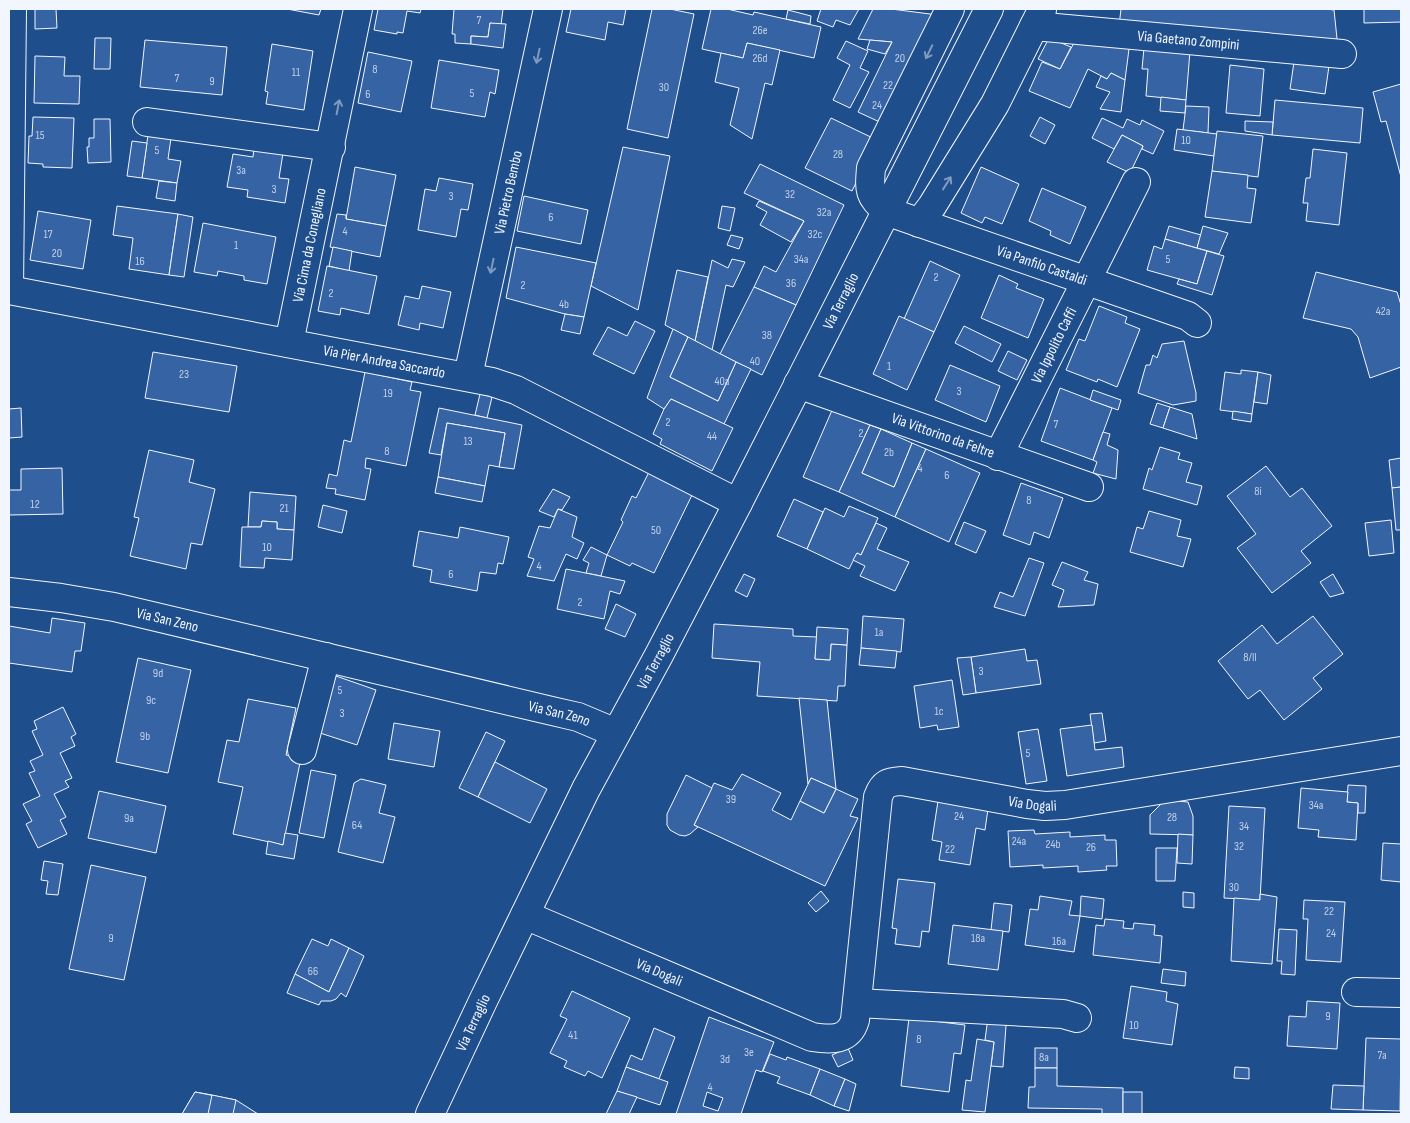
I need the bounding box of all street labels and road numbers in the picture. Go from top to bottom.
street label: Via Gaetano Zompini [1137,26,1240,55]
street label: Via Pietro Bembo [490,149,527,236]
street label: Via Cima da Conegliano [289,186,331,304]
street label: Via Panfilo Castaldi [994,241,1090,290]
street label: Via Terraglio [819,270,863,333]
street label: Via Ippolito Caffi [1027,304,1081,387]
street label: Via Pier Andrea Saccardo [322,341,447,383]
street label: Via Vittorino da Feltre [889,409,997,463]
street label: Via San Zeno [134,604,200,637]
street label: Via Terraglio [633,630,679,693]
street label: Via San Zeno [526,697,593,731]
street label: Via Dogali [1007,792,1057,816]
street label: Via Dogali [633,954,686,991]
street label: Via Terraglio [452,991,495,1055]

